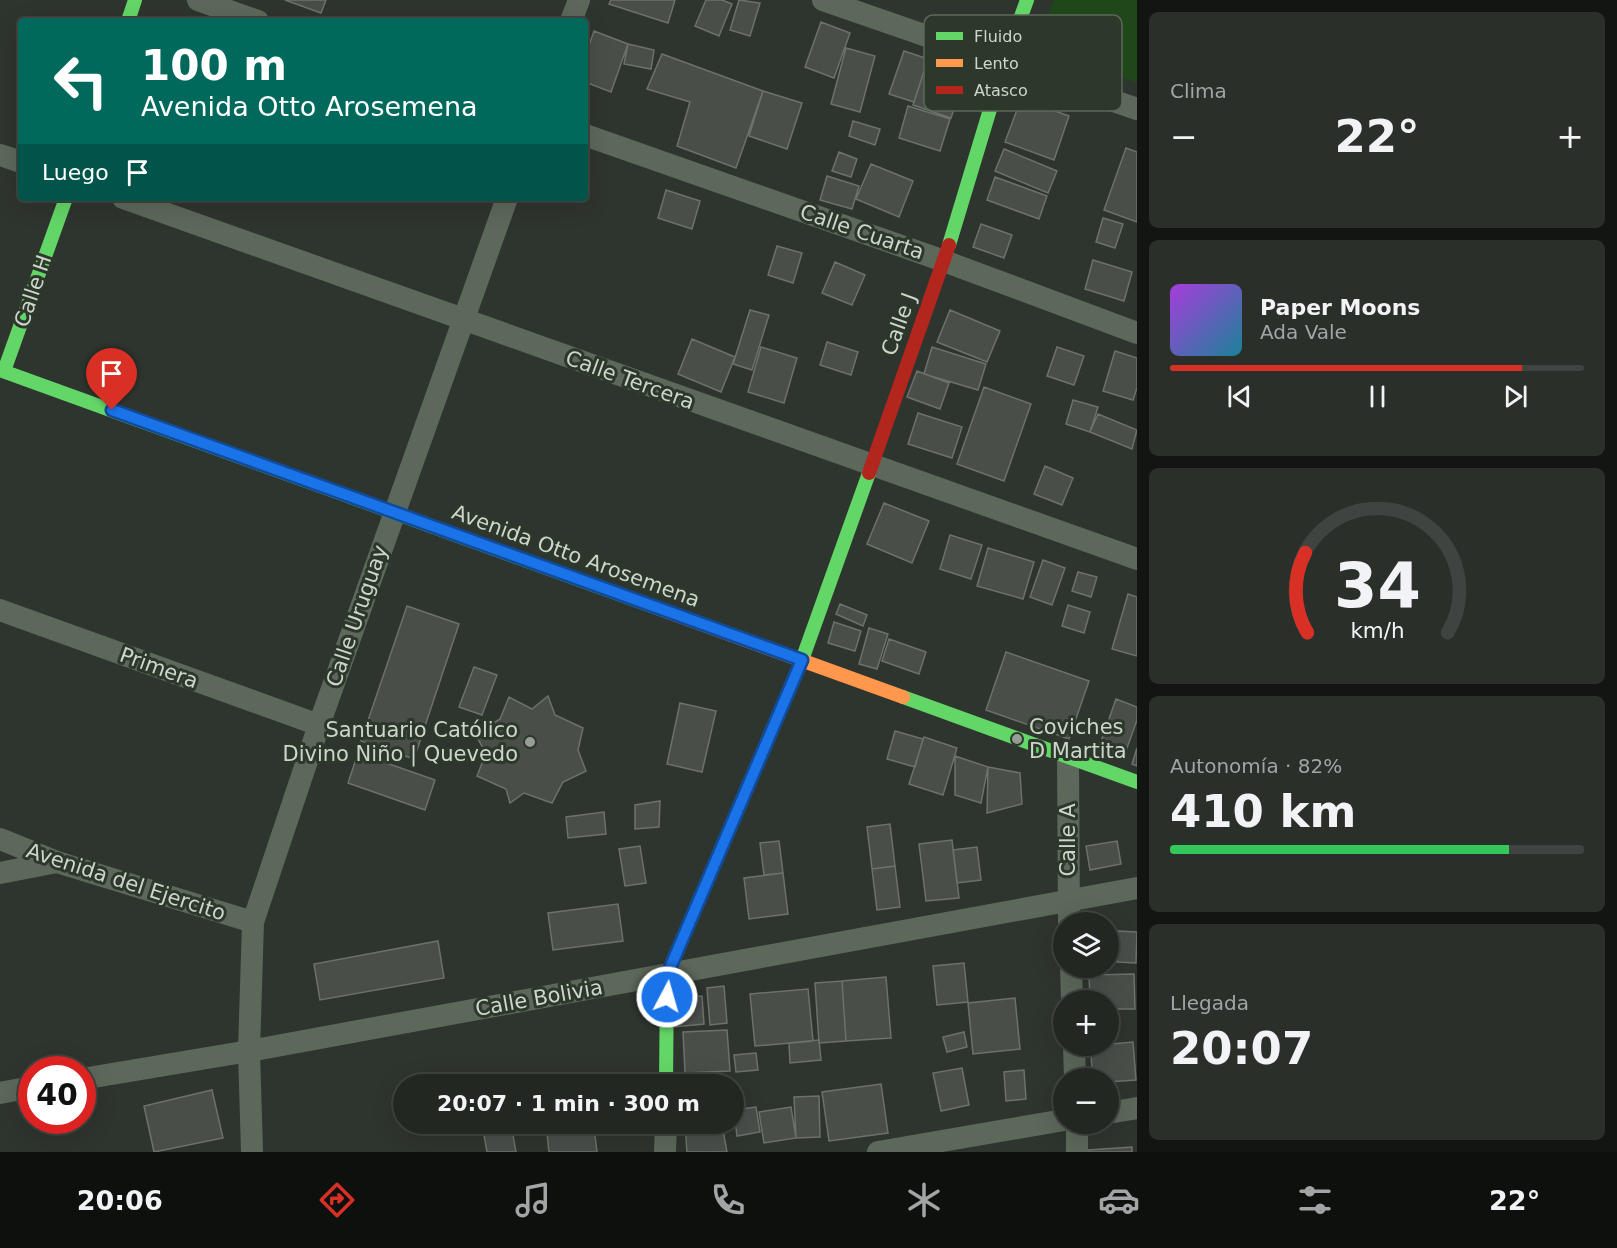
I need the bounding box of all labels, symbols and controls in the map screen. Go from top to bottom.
legend [924,15,1122,111]
text: Fluido [974,27,1022,46]
text: 100 m [141,41,287,90]
icon: left [42,42,120,120]
text: Lento [974,54,1019,73]
text: Clima [1170,79,1227,103]
text: Atasco [974,81,1028,100]
text: Avenida Otto Arosemena [141,91,478,122]
text: 22° [1334,110,1420,163]
text: − [1170,117,1198,156]
text: + [1556,117,1584,156]
icon: arrive [121,156,154,189]
text: Luego [42,160,109,185]
street label: Calle Cuarta [797,200,927,264]
street label: Calle H [10,252,56,330]
street label: Calle J [877,289,921,359]
text: Paper Moons [1260,295,1420,320]
text: Ada Vale [1260,320,1347,344]
street label: Calle Tercera [562,346,698,414]
pin [86,348,137,410]
icon: arrive [95,357,128,390]
icon: previous [1223,380,1256,413]
icon: pause [1361,380,1394,413]
icon: next [1499,380,1532,413]
street label: Avenida Otto Arosemena [449,500,703,612]
street label: Calle Uruguay [322,542,392,690]
text: 34 [1334,549,1420,622]
text: km/h [1350,618,1404,643]
street label: Primera [117,643,201,693]
place label: Coviches D Martita [1029,715,1127,763]
place label: Santuario Católico Divino Niño | Quevedo [282,718,518,767]
marker: Coviches D Martita [1010,732,1024,746]
marker: Santuario Católico Divino Niño | Quevedo [523,735,537,749]
text: Autonomía · 82% [1170,754,1342,778]
text: 410 km [1170,785,1356,838]
street label: Calle A [1056,803,1080,877]
street label: Avenida del Ejercito [23,838,229,926]
map controls [1053,912,1119,1134]
button: layers [1053,912,1119,978]
position arrow [635,965,699,1029]
street label: Calle Bolivia [473,975,605,1021]
button: + [1053,990,1119,1056]
text: Llegada [1170,991,1249,1015]
text: 20:07 [1170,1022,1313,1075]
speed limit sign: 40 [18,1056,96,1134]
button: − [1053,1068,1119,1134]
text: 20:07 · 1 min · 300 m [437,1091,700,1116]
icon: directions [316,1179,358,1221]
icon: music [512,1179,554,1221]
icon: phone [707,1179,749,1221]
icon: climate [903,1179,945,1221]
icon: car [1098,1179,1140,1221]
icon: filters [1294,1179,1336,1221]
text: 20:06 [77,1185,163,1216]
text: 22° [1489,1185,1540,1216]

